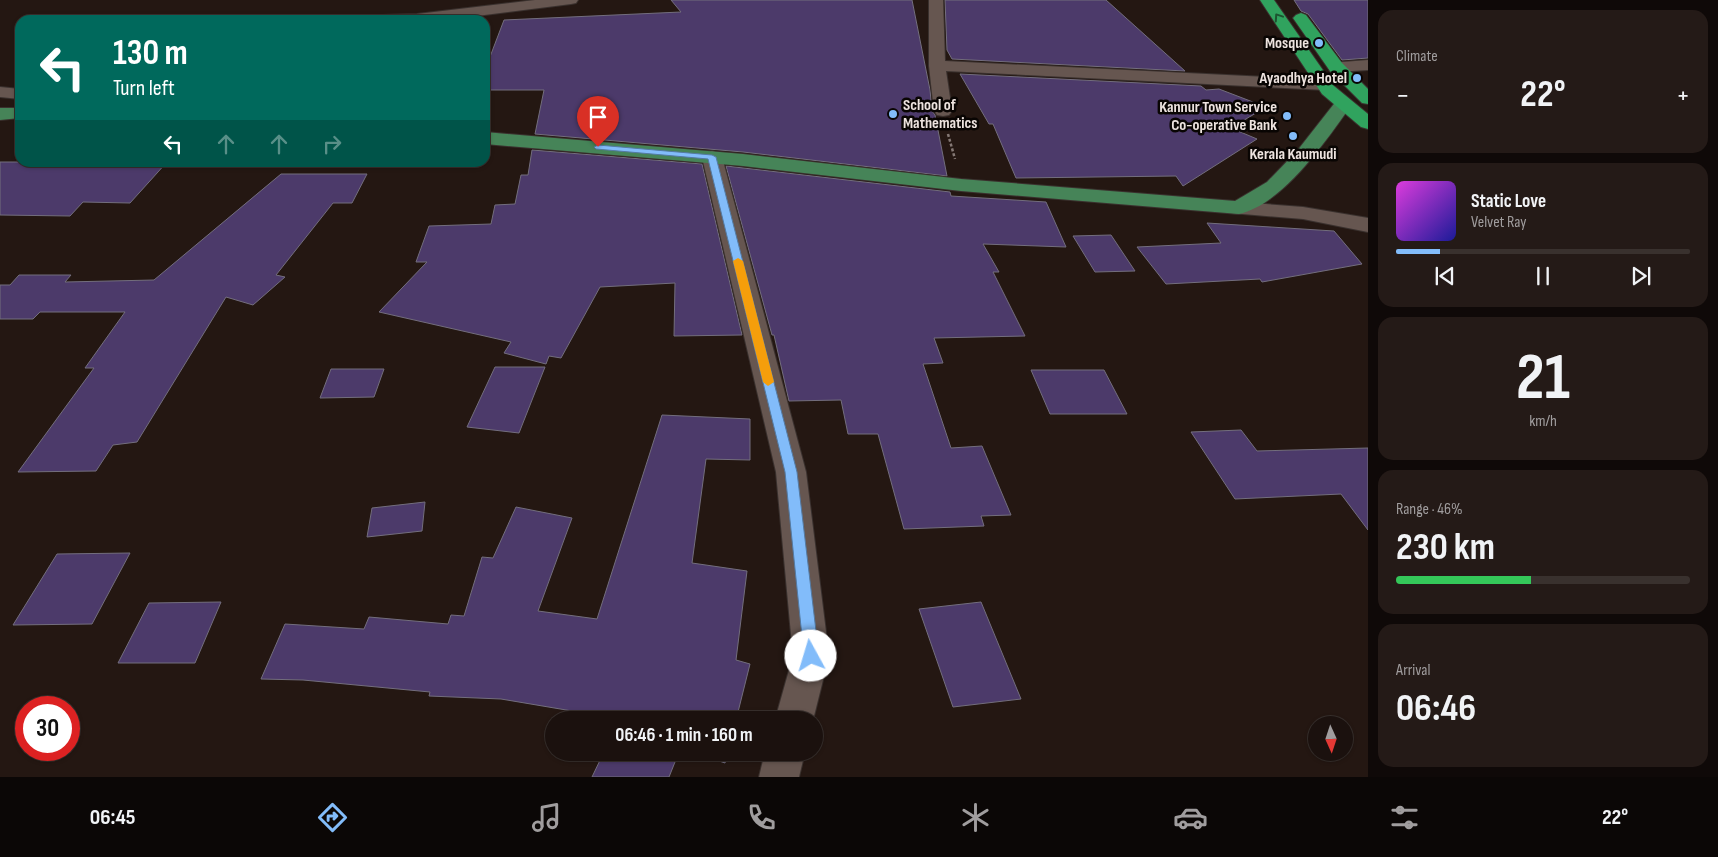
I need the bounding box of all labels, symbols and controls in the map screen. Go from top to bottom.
one-way arrow [1275,14,1285,23]
text: 130 m [113,32,188,75]
place label: Mosque [1265,34,1309,53]
icon: left [30,35,95,100]
marker: Mosque [1313,37,1325,49]
text: Climate [1396,47,1438,66]
place label: Ayaodhya Hotel [1258,69,1347,88]
marker: Ayaodhya Hotel [1351,72,1363,84]
text: 22° [1520,72,1566,117]
text: Turn left [113,75,175,102]
text: − [1396,79,1410,112]
text: + [1676,79,1690,112]
pin [577,96,619,147]
place label: School of Mathematics [903,96,977,133]
place label: Kannur Town Service Co-operative Bank [1159,98,1277,135]
icon: arrive [584,103,612,131]
marker: School of Mathematics [887,108,899,120]
marker: Kannur Town Service Co-operative Bank [1281,110,1293,122]
icon: left [159,130,187,158]
icon: ahead [212,130,240,158]
icon: ahead [265,130,293,158]
icon: right [318,130,346,158]
marker: Kerala Kaumudi [1287,130,1299,142]
place label: Kerala Kaumudi [1249,145,1337,164]
text: Static Love [1471,190,1546,213]
text: Velvet Ray [1471,213,1526,232]
icon: previous [1431,262,1459,290]
icon: pause [1529,262,1557,290]
icon: next [1627,262,1655,290]
text: 21 [1516,340,1570,418]
text: km/h [1529,412,1557,431]
text: Range · 46% [1396,500,1463,519]
text: 230 km [1396,525,1495,570]
position arrow [784,629,836,681]
text: Arrival [1396,661,1430,680]
text: 06:46 [1396,686,1476,731]
speed limit sign: 30 [15,696,80,761]
north arrow [1308,716,1352,761]
map controls [1308,716,1353,761]
text: 06:46 · 1 min · 160 m [615,724,753,747]
icon: directions [315,800,350,835]
icon: music [529,800,564,835]
icon: phone [744,800,779,835]
icon: climate [958,800,993,835]
icon: car [1173,800,1208,835]
icon: filters [1387,800,1422,835]
text: 06:45 [90,804,135,831]
text: 22° [1602,804,1628,831]

